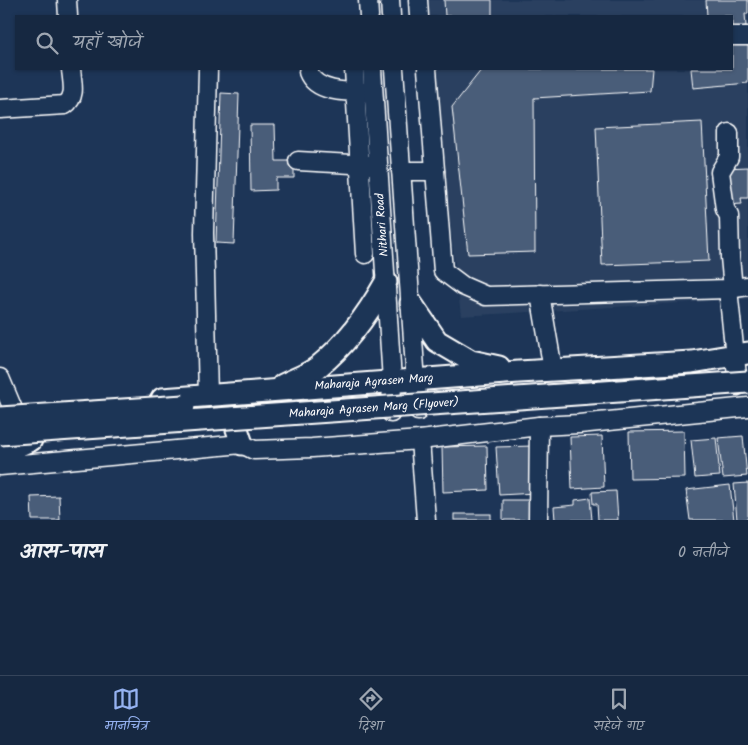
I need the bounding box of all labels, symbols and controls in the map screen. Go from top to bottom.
search box [15,15,733,70]
text: यहाँ खोजें [73,28,142,58]
icon: search [33,29,61,57]
street label: Nithari Road [370,192,394,257]
street label: Maharaja Agrasen Marg [314,368,434,396]
street label: Maharaja Agrasen Marg (Flyover) [288,393,460,423]
text: आस-पास [20,536,104,569]
text: 0 नतीजे [678,540,728,565]
tab: मानचित्र [104,685,148,737]
tab: दिशा [357,685,385,737]
tab: सहेजे गए [594,685,644,737]

